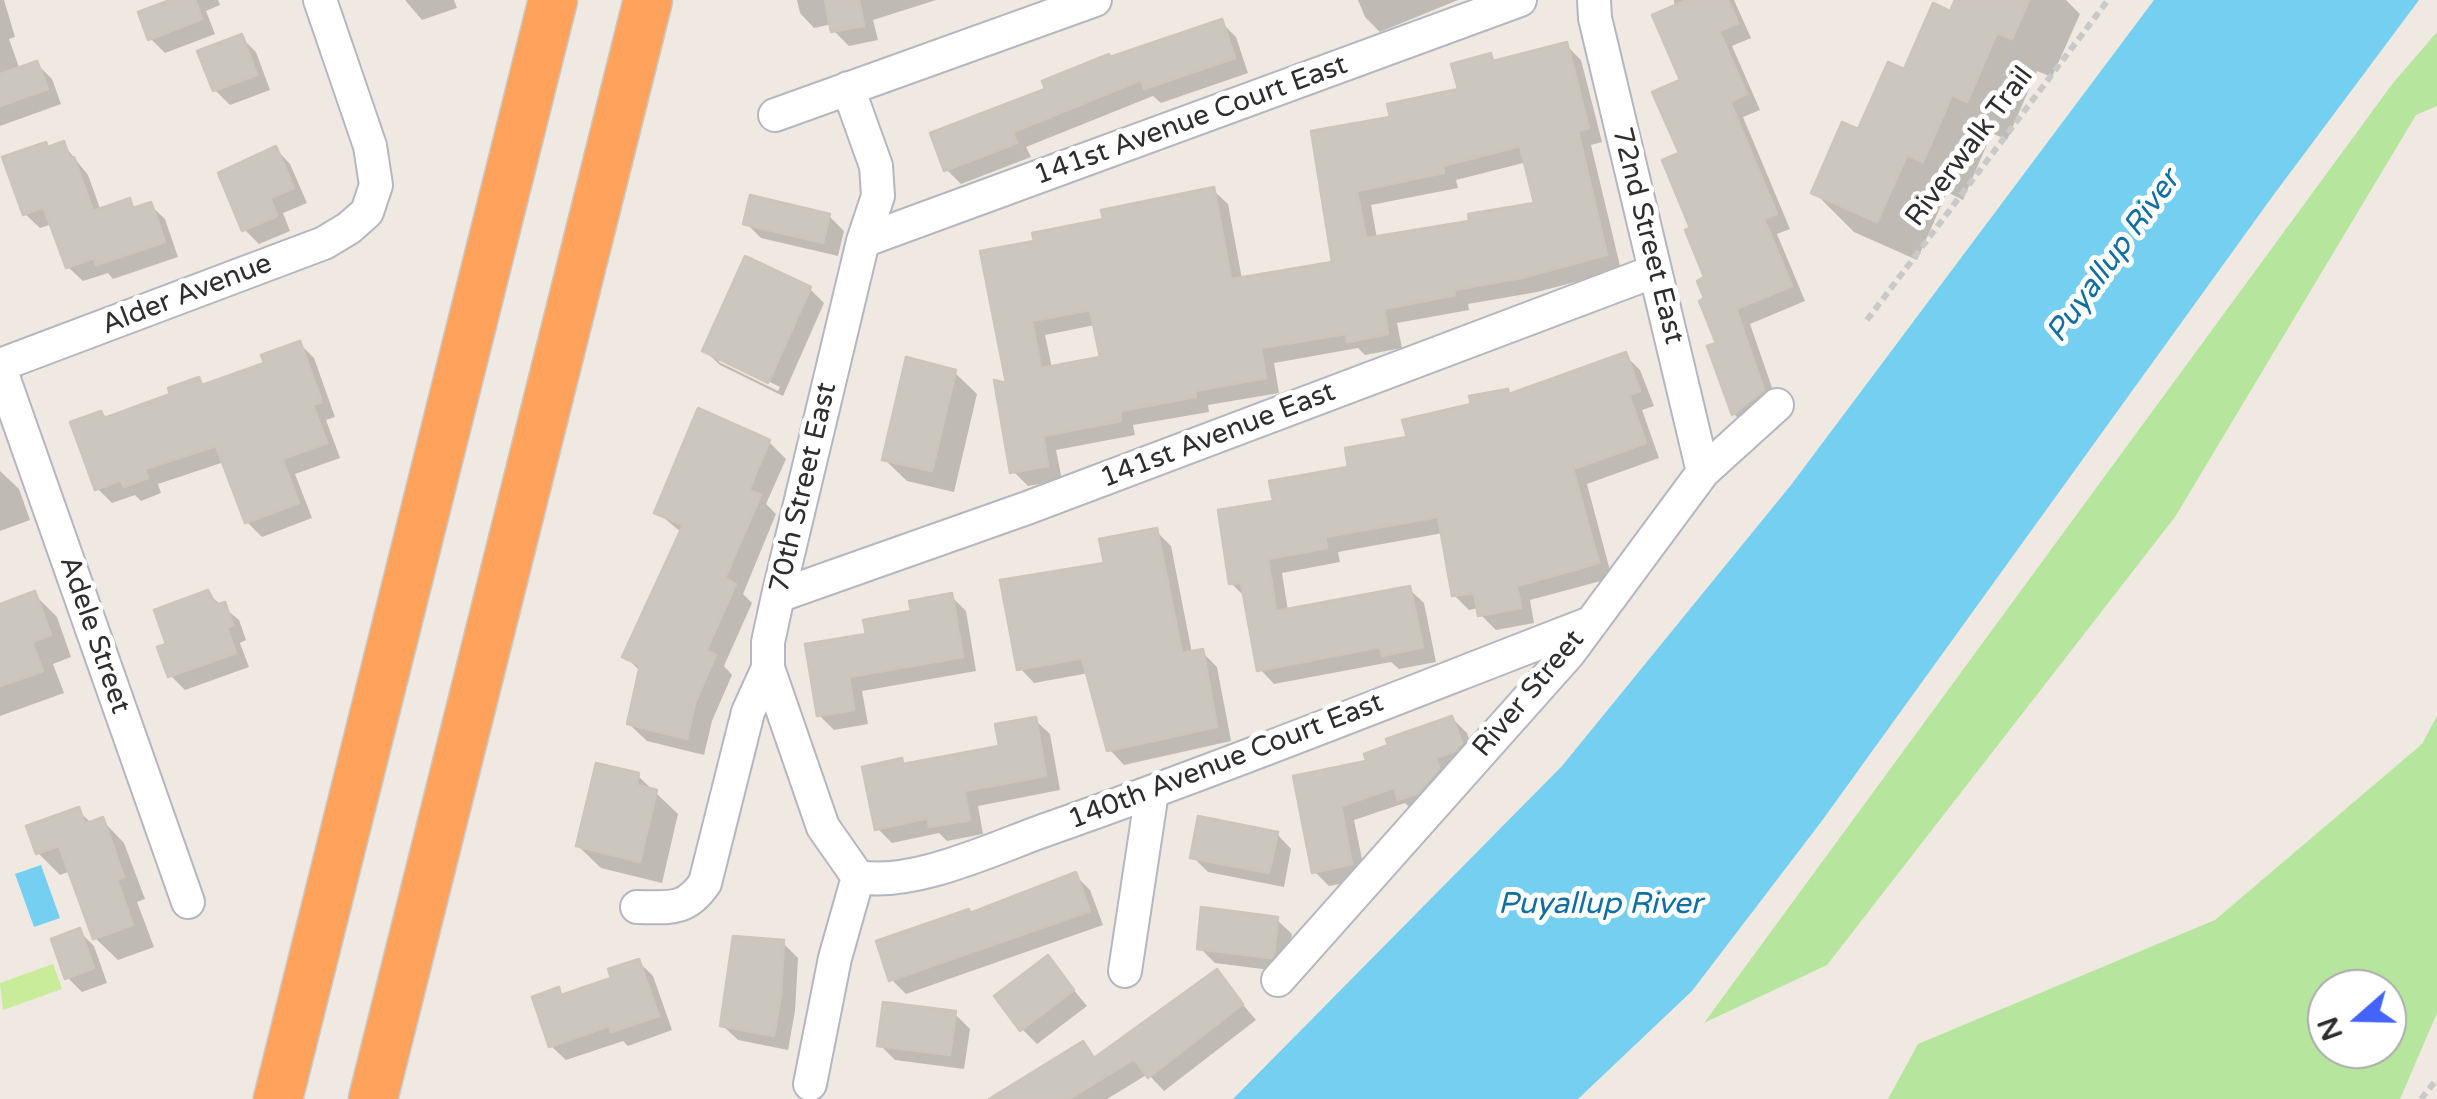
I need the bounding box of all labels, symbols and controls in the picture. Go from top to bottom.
street label: 141st Avenue Court East [1030,49,1352,193]
street label: Riverwalk Trail [1899,61,2041,233]
street label: 72nd Street East [1604,124,1690,348]
water label: Puyallup River [2040,164,2188,350]
street label: Alder Avenue [97,247,277,343]
street label: 141st Avenue East [1096,376,1340,496]
street label: 70th Street East [763,380,845,596]
street label: Adele Street [51,552,137,718]
street label: River Street [1466,624,1592,764]
street label: 140th Avenue Court East [1064,686,1388,838]
water label: Puyallup River [1498,887,1702,923]
north arrow [2307,969,2407,1069]
text: N [2311,1012,2351,1045]

